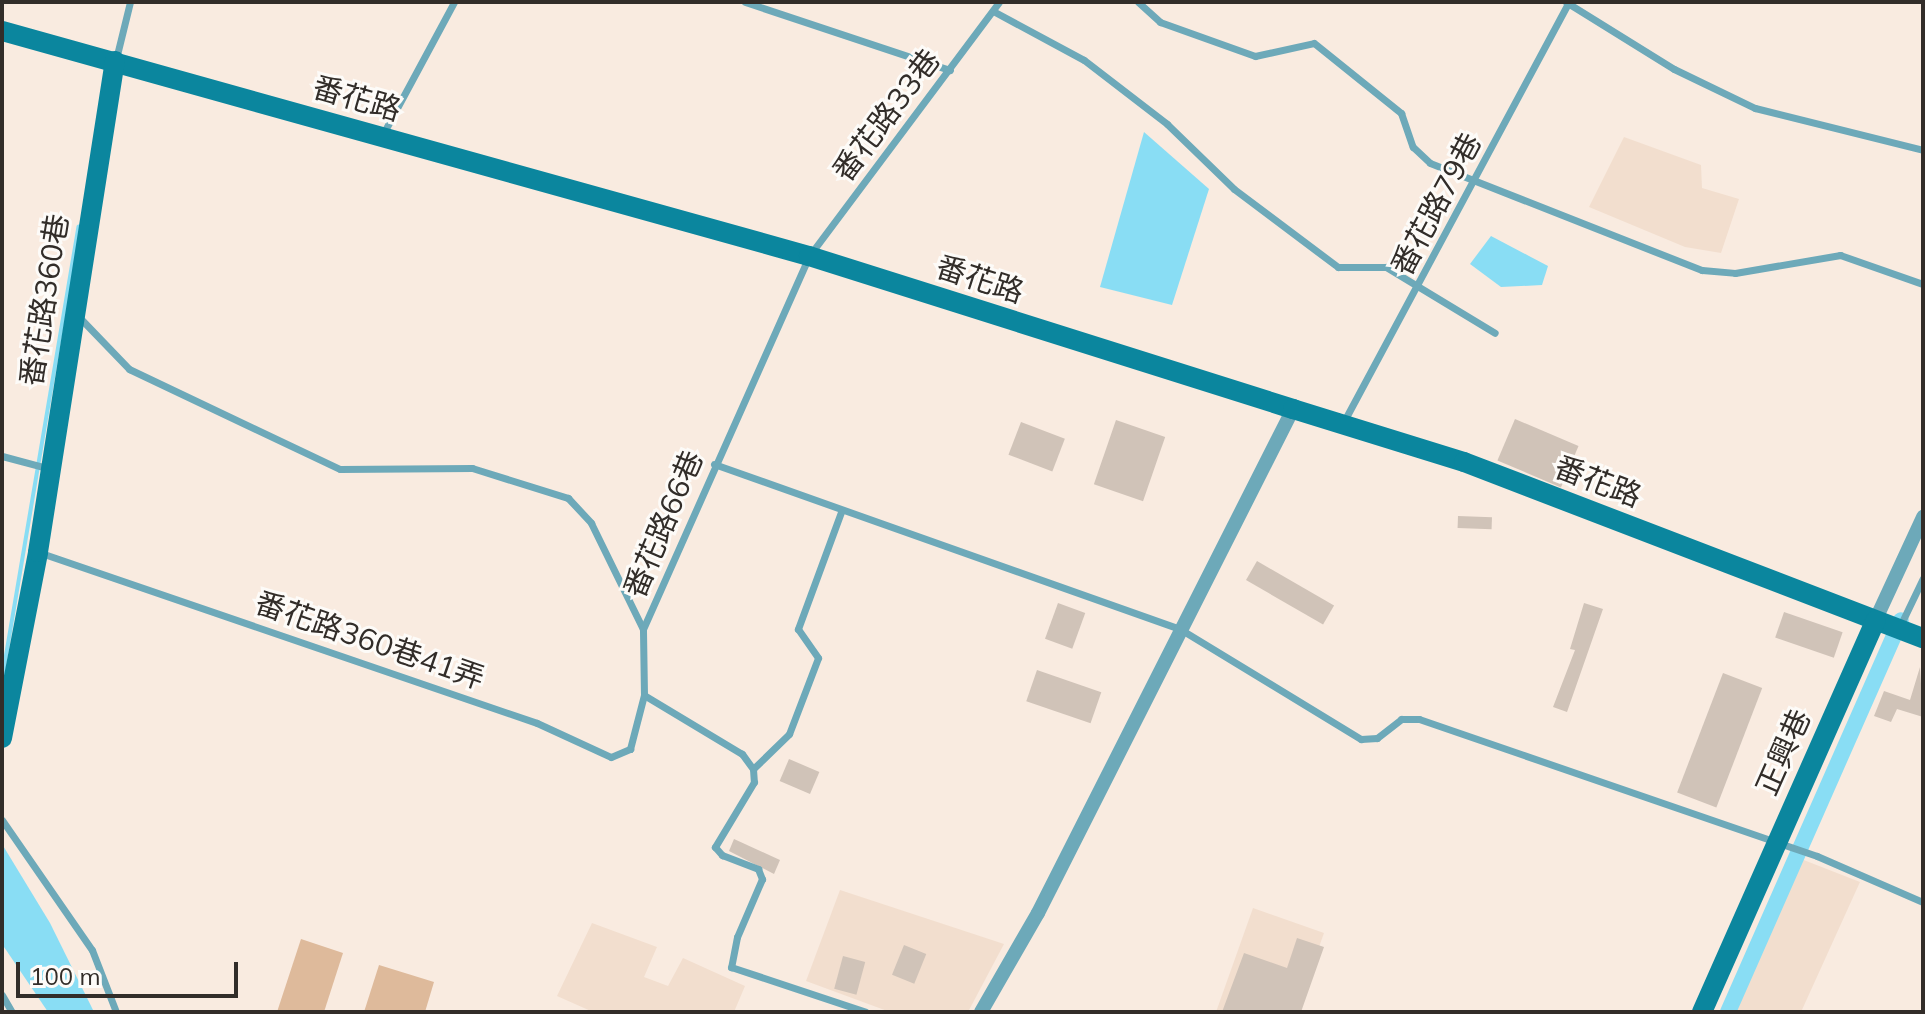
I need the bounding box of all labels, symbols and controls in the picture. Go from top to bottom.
street label: 番花路33巷 [825,42,947,188]
street label: 番花路 [309,68,405,128]
street label: 番花路79巷 [1383,127,1489,281]
street label: 番花路360巷 [13,211,75,389]
street label: 番花路 [932,248,1028,310]
street label: 番花路66巷 [616,445,710,603]
street label: 番花路 [1550,448,1646,514]
street label: 番花路360巷41弄 [251,584,489,696]
street label: 正興巷 [1748,704,1818,800]
scale bar [20,946,242,996]
text: 100 m [30,961,101,991]

